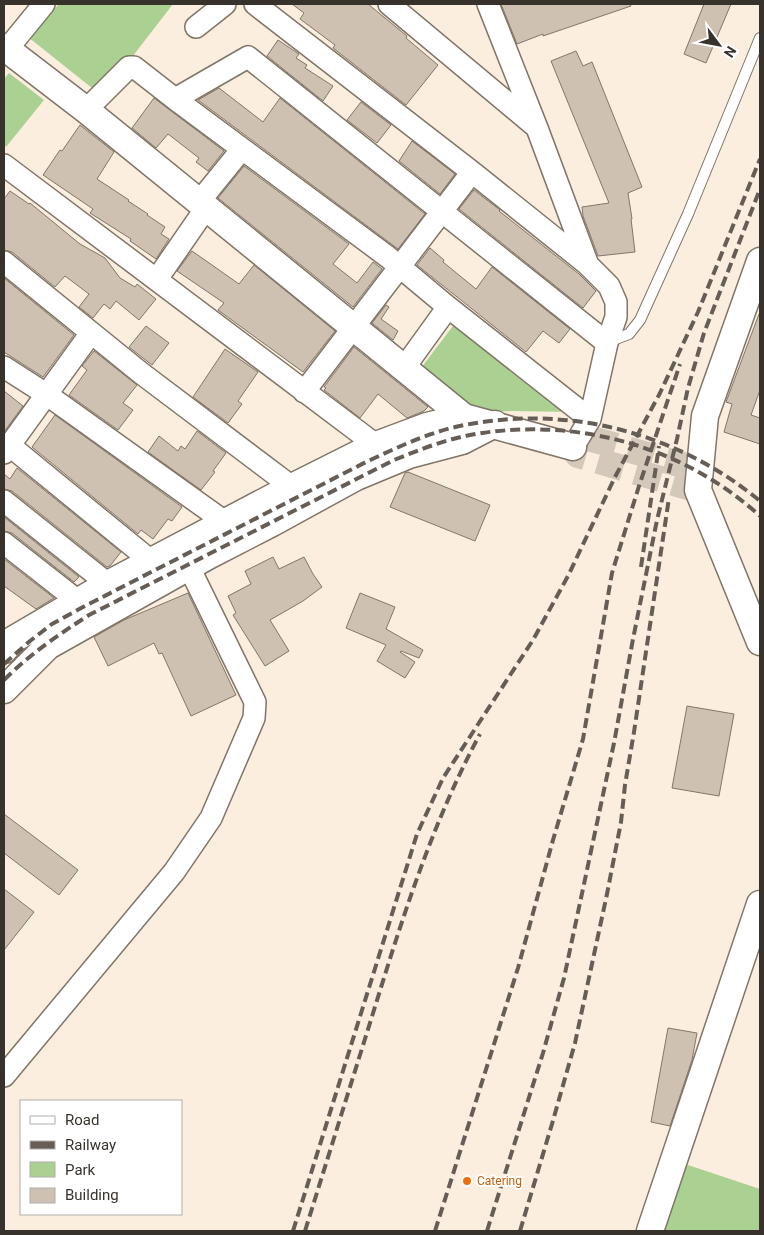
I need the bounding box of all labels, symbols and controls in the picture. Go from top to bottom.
north arrow [694,20,744,70]
text: N [721,43,739,60]
legend [20,1100,182,1215]
text: Road [65,1111,99,1129]
text: Railway [65,1136,116,1154]
text: Park [65,1161,96,1179]
place label: Catering [477,1174,522,1188]
marker: Catering [461,1175,473,1187]
text: Building [65,1186,119,1204]

